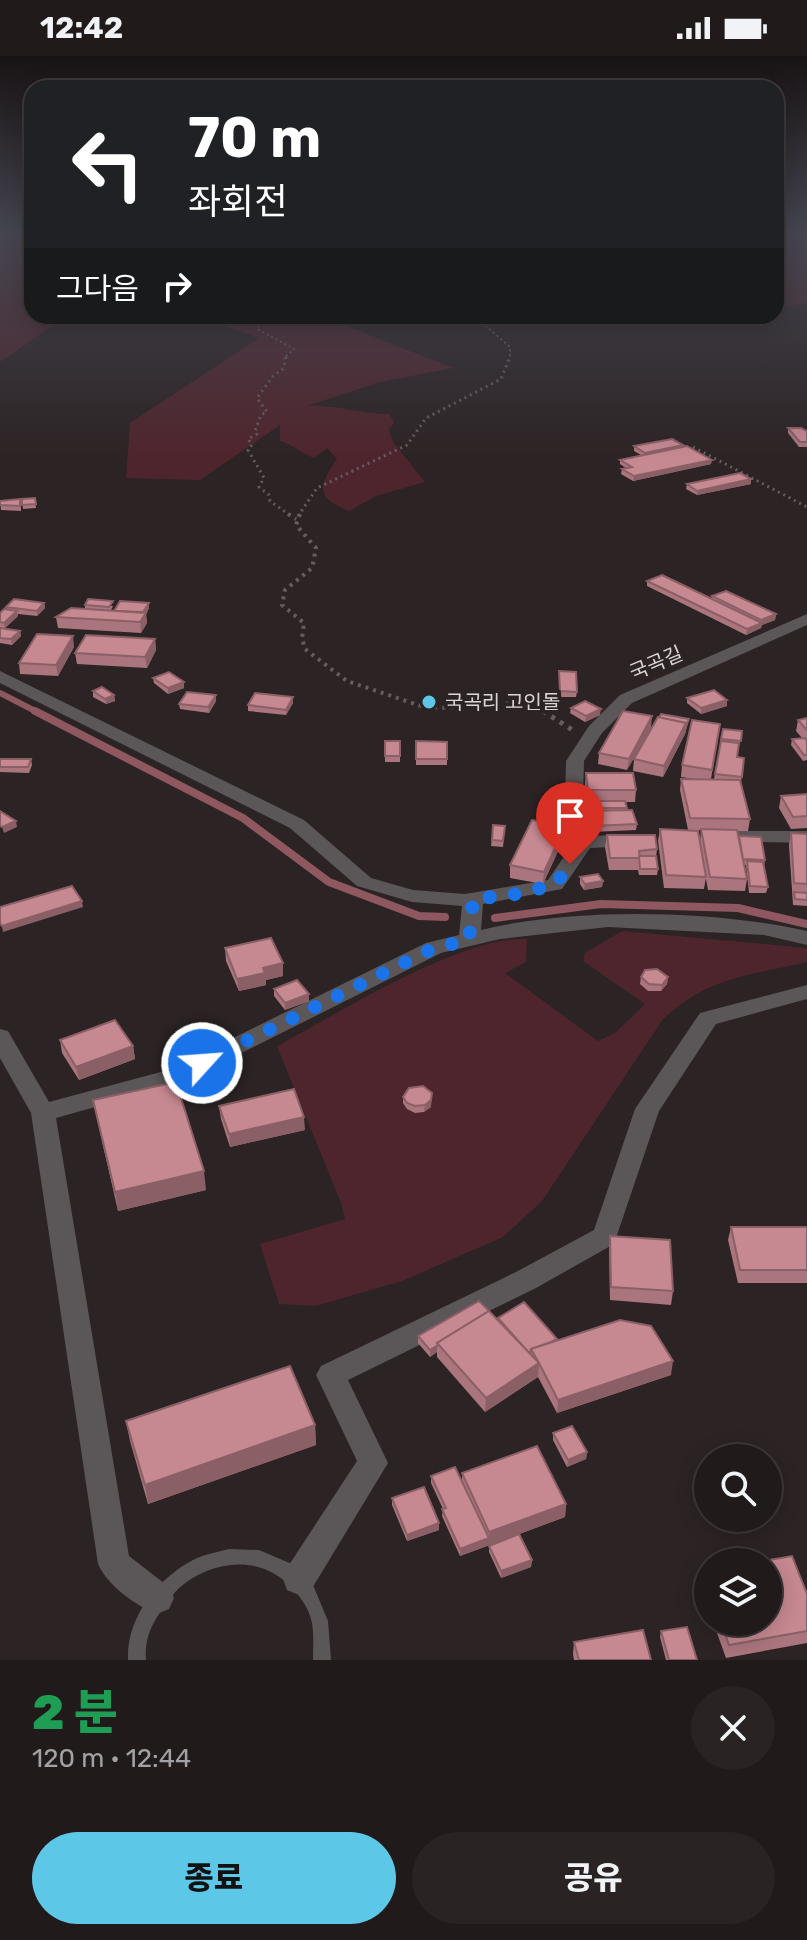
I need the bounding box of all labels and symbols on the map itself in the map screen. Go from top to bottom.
street label: 국곡길 [626,641,686,685]
place label: 국곡리 고인돌 [445,690,560,714]
marker: 국곡리 고인돌 [420,693,438,711]
pin [536,782,604,864]
position arrow [160,1021,244,1105]

